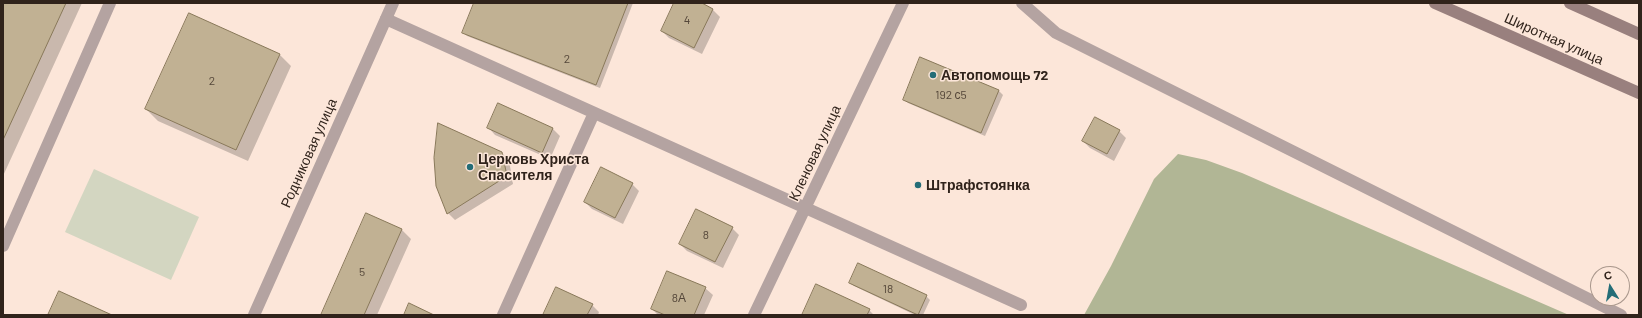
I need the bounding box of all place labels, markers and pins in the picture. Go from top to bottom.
place label: Автопомощь 72 [941,67,1048,83]
marker: Автопомощь 72 [928,70,938,80]
place label: Церковь Христа Спасителя [478,151,589,184]
marker: Церковь Христа Спасителя [465,162,475,172]
place label: Штрафстоянка [926,177,1030,193]
marker: Штрафстоянка [913,180,923,190]

